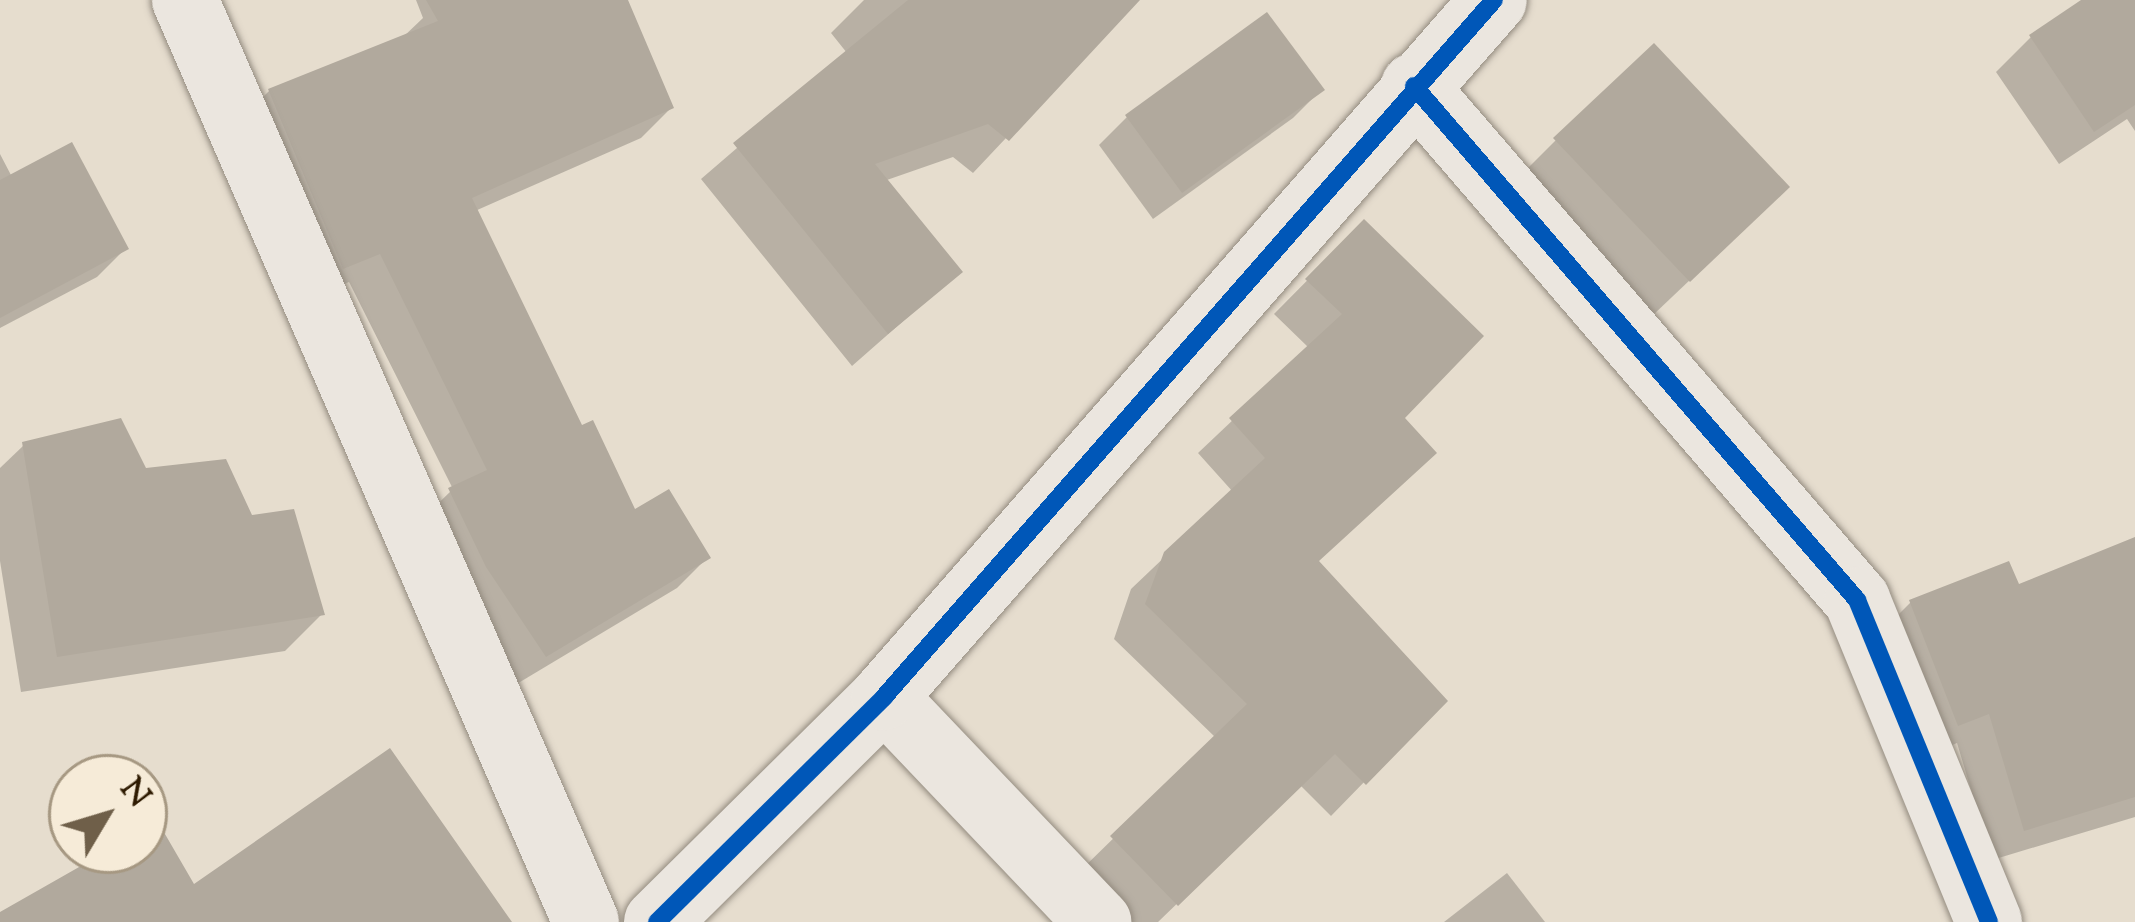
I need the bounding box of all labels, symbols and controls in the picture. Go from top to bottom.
north arrow [48,754,168,874]
text: N [107,769,161,819]

